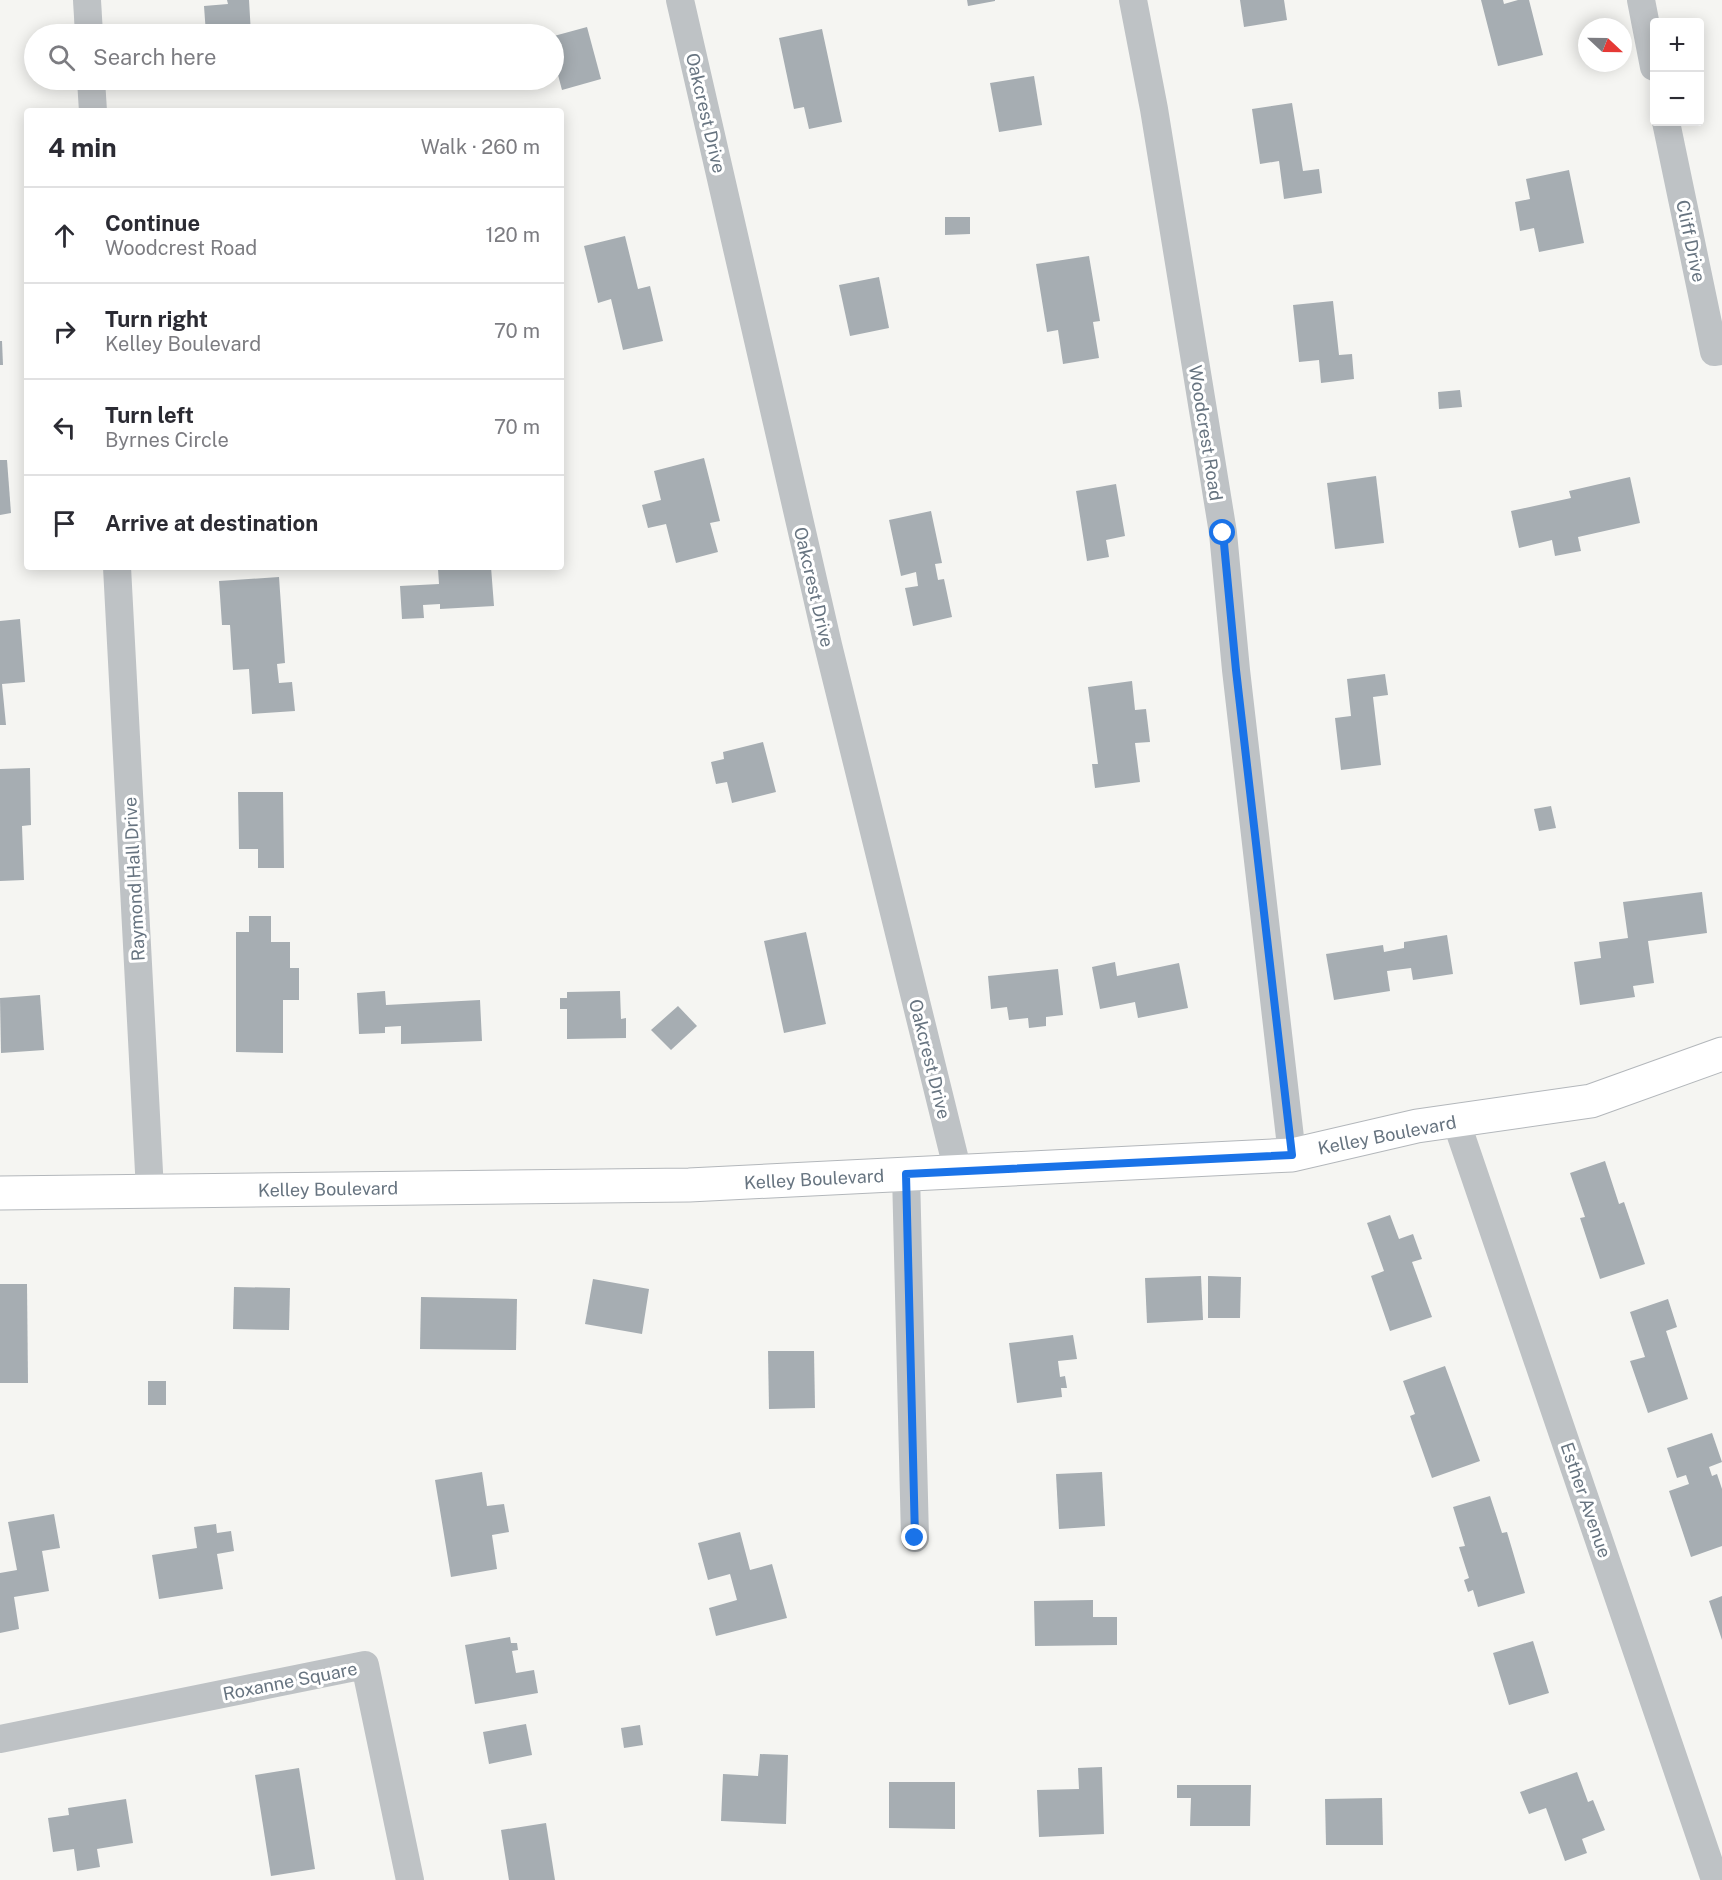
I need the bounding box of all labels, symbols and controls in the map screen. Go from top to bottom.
north arrow [1578,18,1632,72]
map controls [1650,18,1704,126]
button: + [1650,18,1704,72]
search box [24,24,564,90]
icon: search [45,41,78,74]
text: Search here [93,44,217,70]
street label: Oakcrest Drive [682,51,730,175]
button: − [1650,72,1704,126]
text: 4 min [48,132,117,163]
text: Walk · 260 m [421,135,540,159]
street label: Cliff Drive [1672,198,1710,284]
text: Continue [105,210,200,236]
icon: ahead [48,219,81,252]
text: 120 m [486,223,540,247]
text: Woodcrest Road [105,236,257,260]
text: Turn right [105,306,208,332]
icon: right [48,315,81,348]
text: 70 m [494,319,540,343]
text: Kelley Boulevard [105,332,261,356]
street label: Woodcrest Road [1185,364,1227,502]
text: Turn left [105,402,194,428]
icon: left [48,411,81,444]
text: 70 m [494,415,540,439]
text: Byrnes Circle [105,428,229,452]
icon: arrive [48,507,81,540]
text: Arrive at destination [105,510,318,536]
route start [1209,519,1235,545]
street label: Oakcrest Drive [790,525,838,649]
street label: Raymond Hall Drive [119,796,149,962]
street label: Oakcrest Drive [905,997,955,1121]
street label: Kelley Boulevard [1316,1111,1458,1159]
street label: Kelley Boulevard [743,1165,885,1193]
street label: Kelley Boulevard [258,1177,398,1201]
street label: Esther Avenue [1556,1440,1616,1560]
route end [901,1524,927,1550]
street label: Roxanne Square [221,1658,359,1704]

